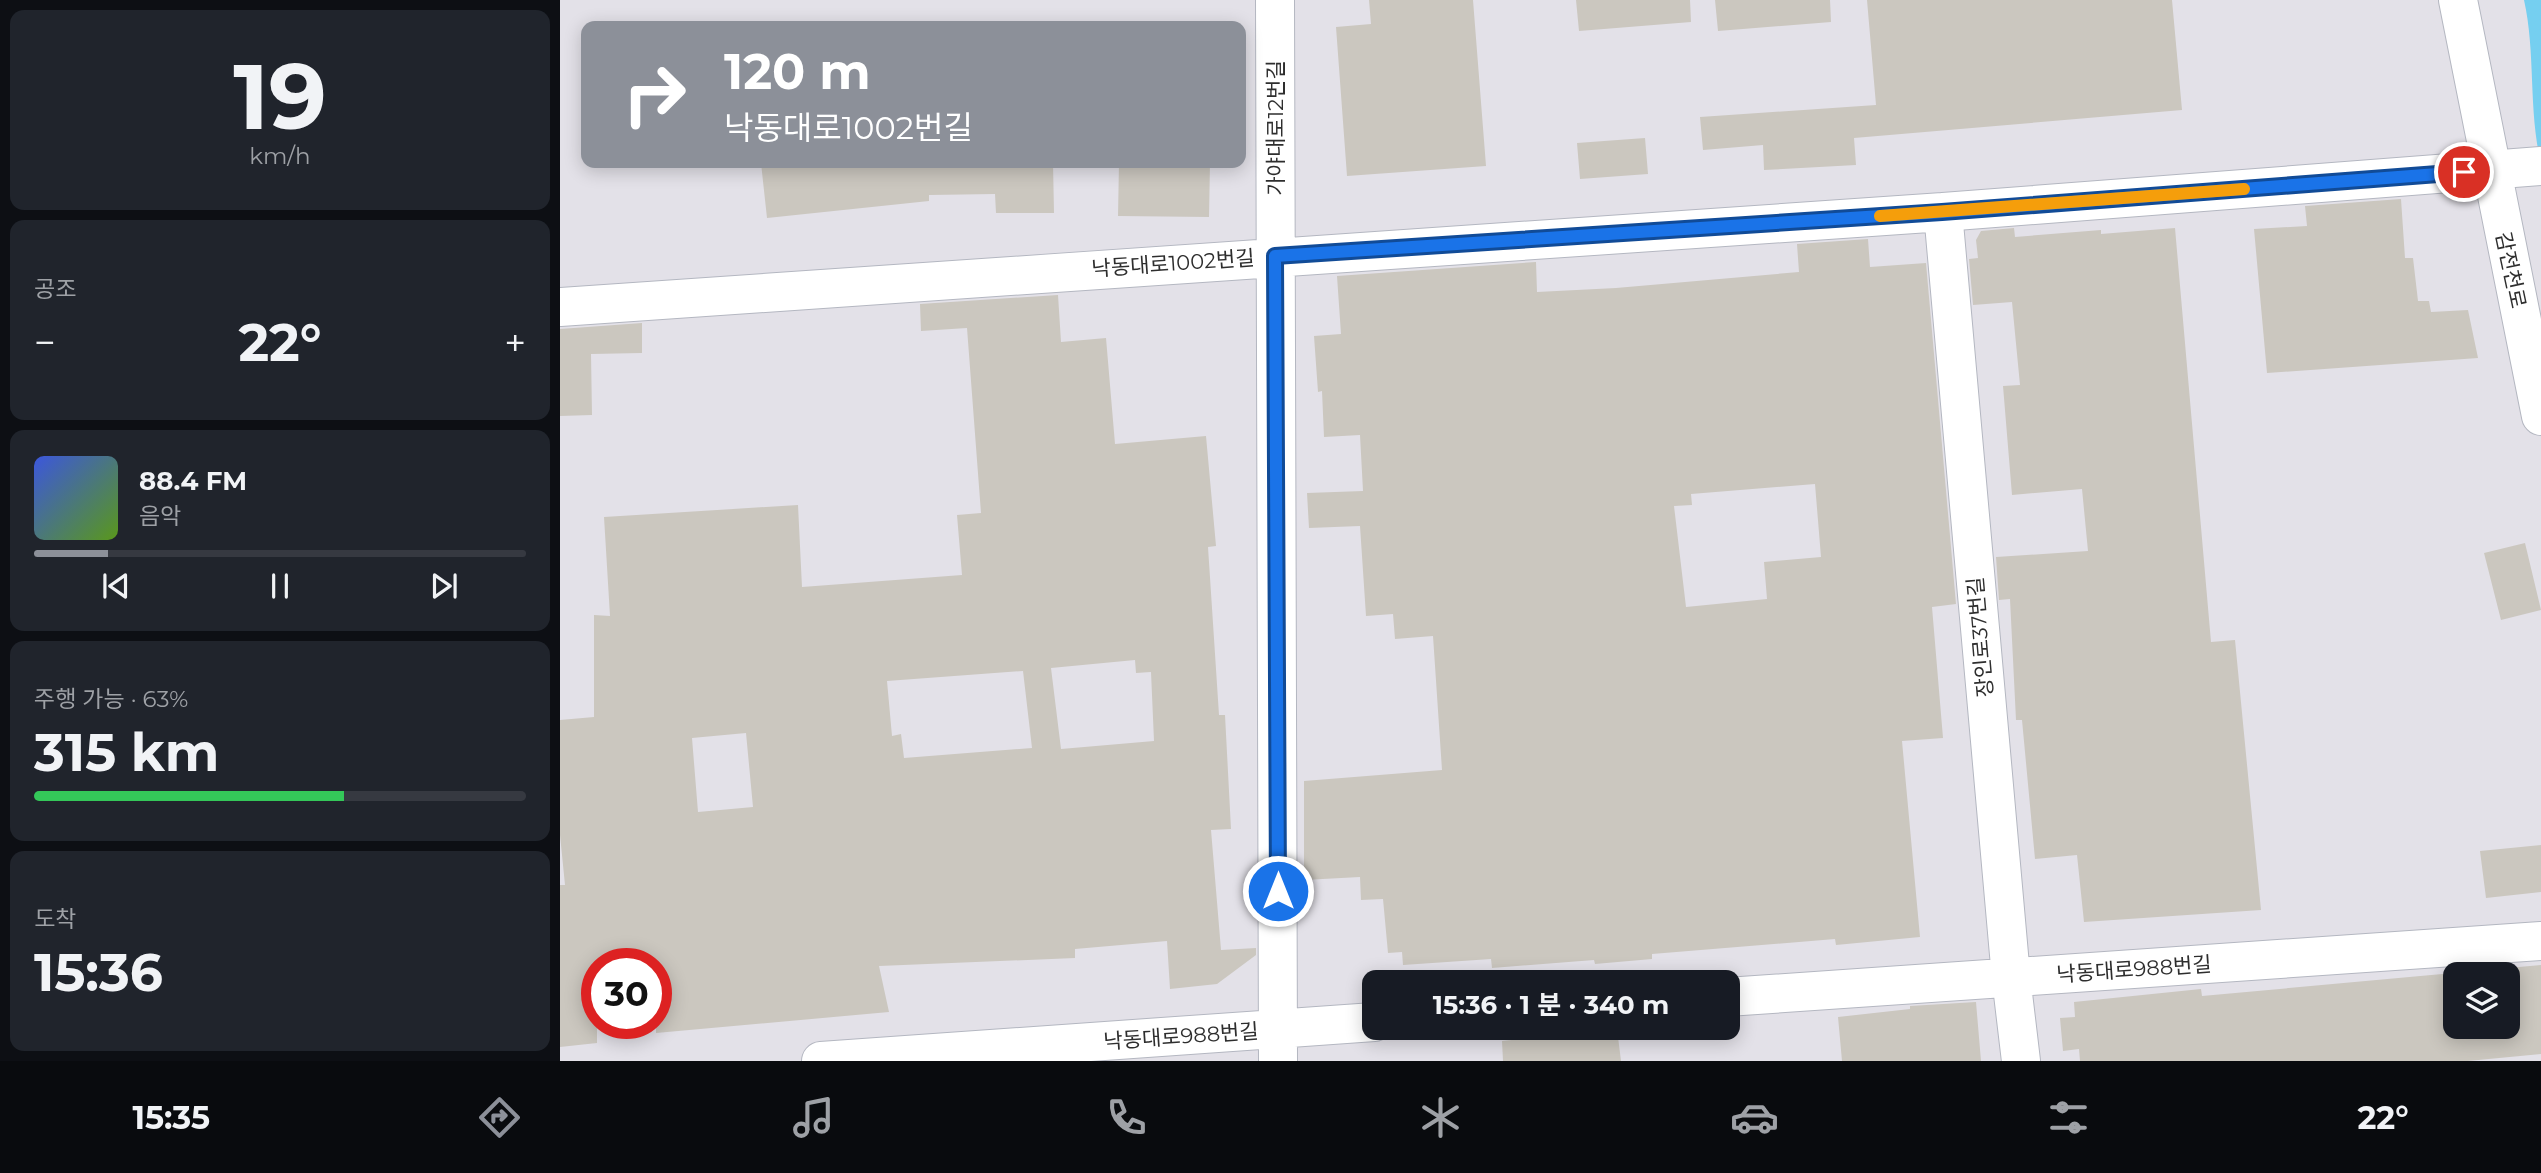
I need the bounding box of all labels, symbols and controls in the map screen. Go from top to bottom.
text: 19 [233,41,327,152]
text: 120 m [724,42,871,101]
icon: right [609,49,700,140]
street label: 가야대로12번길 [1263,60,1288,196]
text: 낙동대로1002번길 [724,108,973,147]
text: km/h [249,142,311,170]
pin [2434,142,2494,202]
icon: arrive [2445,153,2483,191]
street label: 감전천로 [2491,230,2531,310]
street label: 낙동대로1002번길 [1091,245,1255,281]
text: 공조 [34,275,76,303]
text: 22° [238,311,322,374]
text: − [34,319,56,366]
text: + [504,319,526,366]
text: 88.4 FM [139,465,247,497]
text: 음악 [139,502,181,530]
icon: previous [97,567,135,605]
icon: pause [261,567,299,605]
icon: next [425,567,463,605]
street label: 장인로37번길 [1962,576,1998,698]
text: 주행 가능 · 63% [34,685,188,713]
text: 315 km [34,721,219,784]
position arrow [1241,854,1315,928]
text: 도착 [34,905,76,933]
text: 15:36 [34,941,163,1004]
speed limit sign: 30 [581,948,672,1039]
street label: 낙동대로988번길 [2056,951,2212,987]
map controls [2443,962,2520,1039]
button: layers [2443,962,2520,1039]
text: 15:36 · 1 분 · 340 m [1433,989,1669,1021]
street label: 낙동대로988번길 [1103,1018,1259,1054]
icon: directions [475,1093,524,1142]
icon: music [789,1093,838,1142]
icon: phone [1102,1093,1151,1142]
icon: climate [1416,1093,1465,1142]
icon: car [1730,1093,1779,1142]
icon: filters [2044,1093,2093,1142]
text: 15:35 [132,1098,210,1137]
text: 22° [2357,1098,2409,1137]

